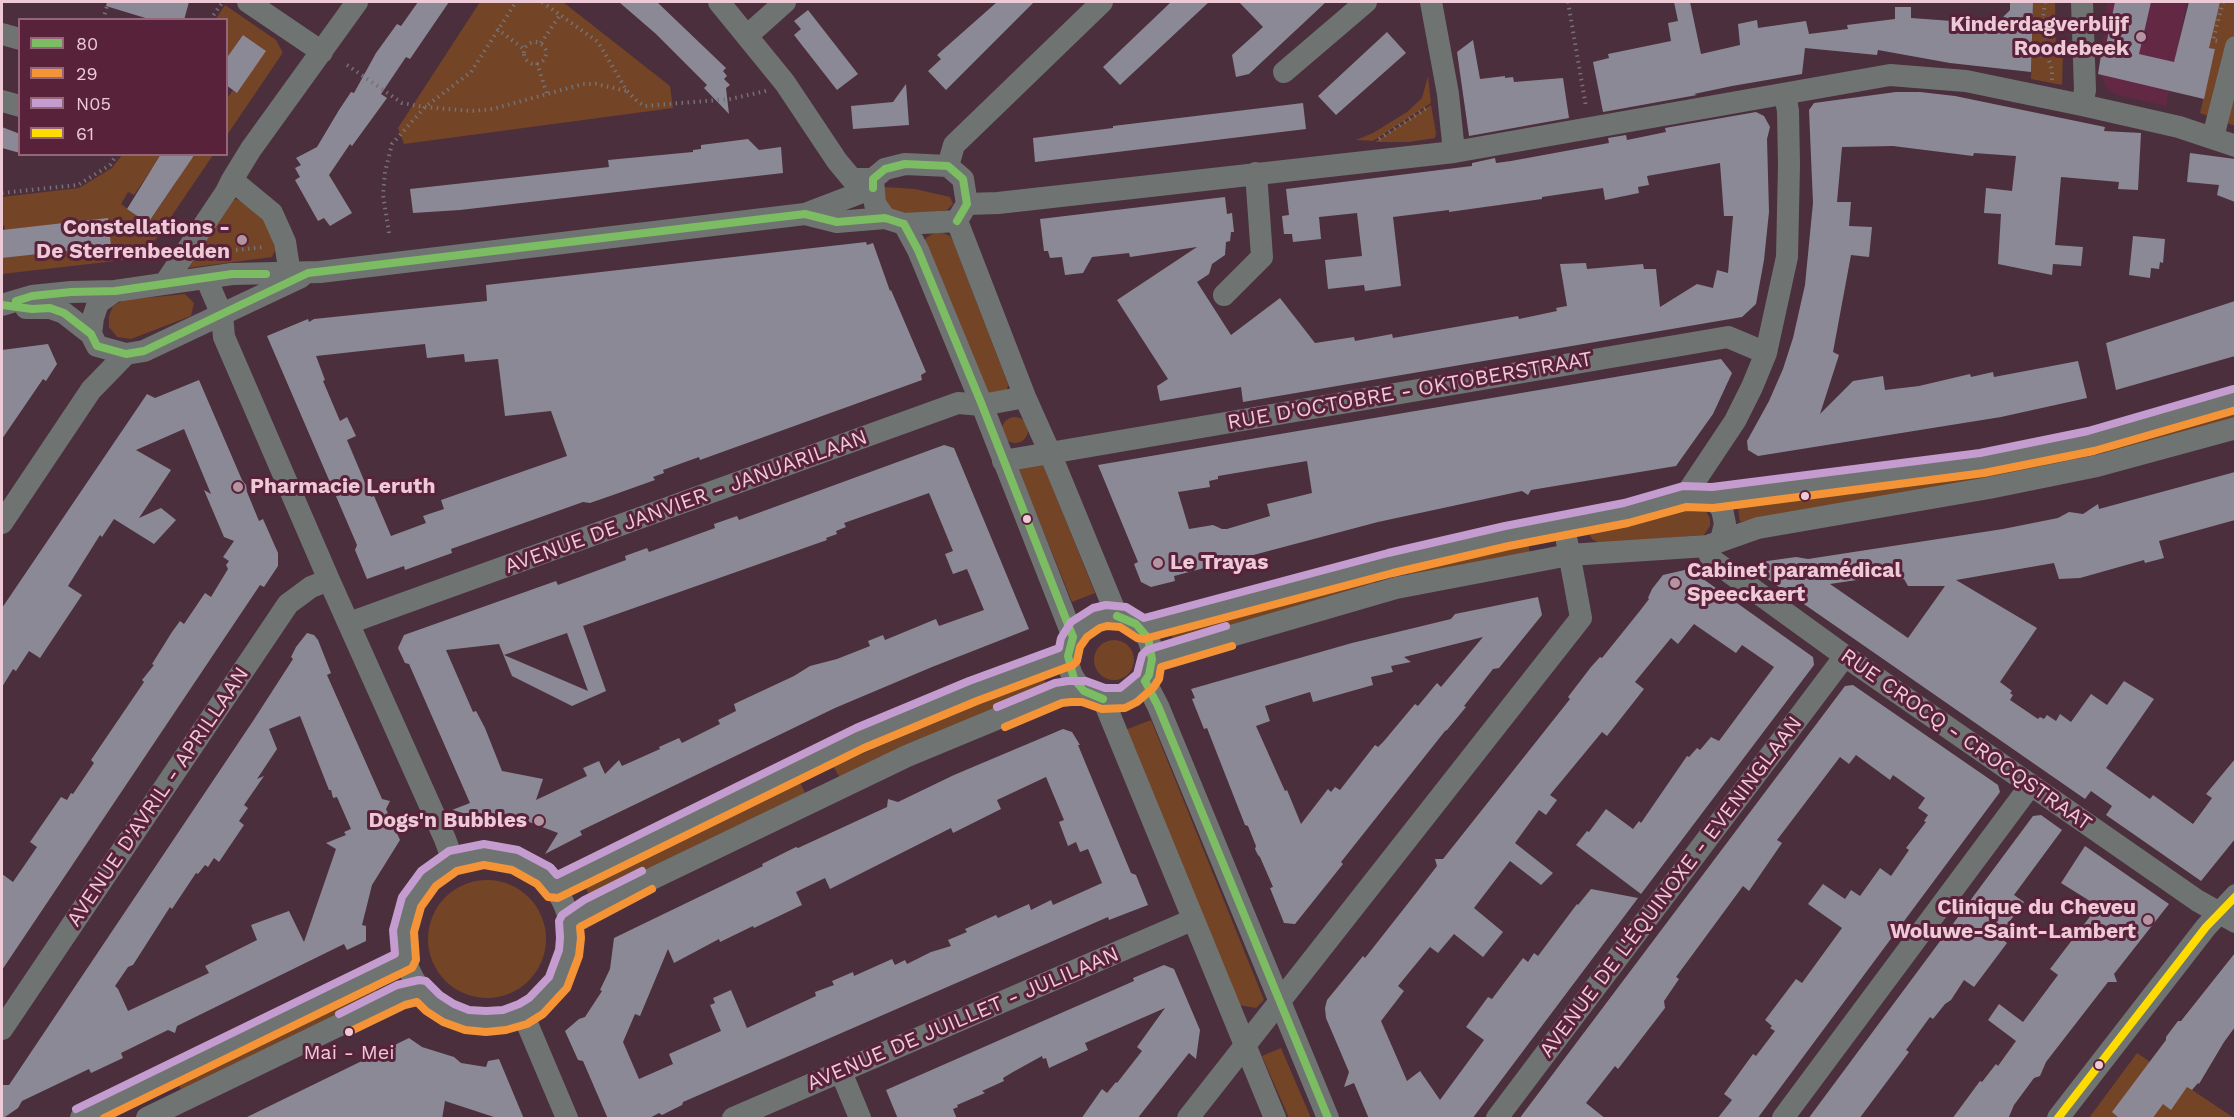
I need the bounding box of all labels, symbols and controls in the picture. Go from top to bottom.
place label: Kinderdagverblijf Roodebeek [1950,12,2129,62]
legend [18,18,228,156]
marker: Kinderdagverblijf Roodebeek [2134,30,2148,44]
text: 80 [76,33,98,54]
text: 29 [76,63,98,84]
text: N05 [76,93,111,114]
text: 61 [76,123,94,144]
place label: Constellations - De Sterrenbeelden [36,215,230,265]
marker: Constellations - De Sterrenbeelden [235,233,249,247]
street label: RUE D'OCTOBRE - OKTOBERSTRAAT [1226,346,1594,436]
street label: AVENUE DE JANVIER - JANUARILAAN [501,425,871,579]
place label: Pharmacie Leruth [250,474,435,500]
marker: Pharmacie Leruth [231,480,245,494]
unlabelled marker [1799,490,1811,502]
unlabelled marker [1021,513,1033,525]
place label: Le Trayas [1170,550,1268,576]
marker: Le Trayas [1151,556,1165,570]
place label: Cabinet paramédical Speeckaert [1687,558,1901,608]
marker: Cabinet paramédical Speeckaert [1668,576,1682,590]
street label: RUE CROCQ - CROCQSTRAAT [1836,643,2096,837]
street label: AVENUE D'AVRIL - APRILLAAN [62,663,254,931]
street label: AVENUE DE L'ÉQUINOXE - EVENINGLAAN [1534,711,1808,1063]
place label: Dogs'n Bubbles [368,808,527,834]
marker: Dogs'n Bubbles [532,814,546,828]
place label: Clinique du Cheveu Woluwe-Saint-Lambert [1890,895,2136,945]
marker: Clinique du Cheveu Woluwe-Saint-Lambert [2141,913,2155,927]
street label: AVENUE DE JUILLET - JULILAAN [803,942,1123,1096]
marker: Mai - Mei [343,1026,355,1038]
place label: Mai - Mei [303,1041,395,1065]
unlabelled marker [2093,1059,2105,1071]

